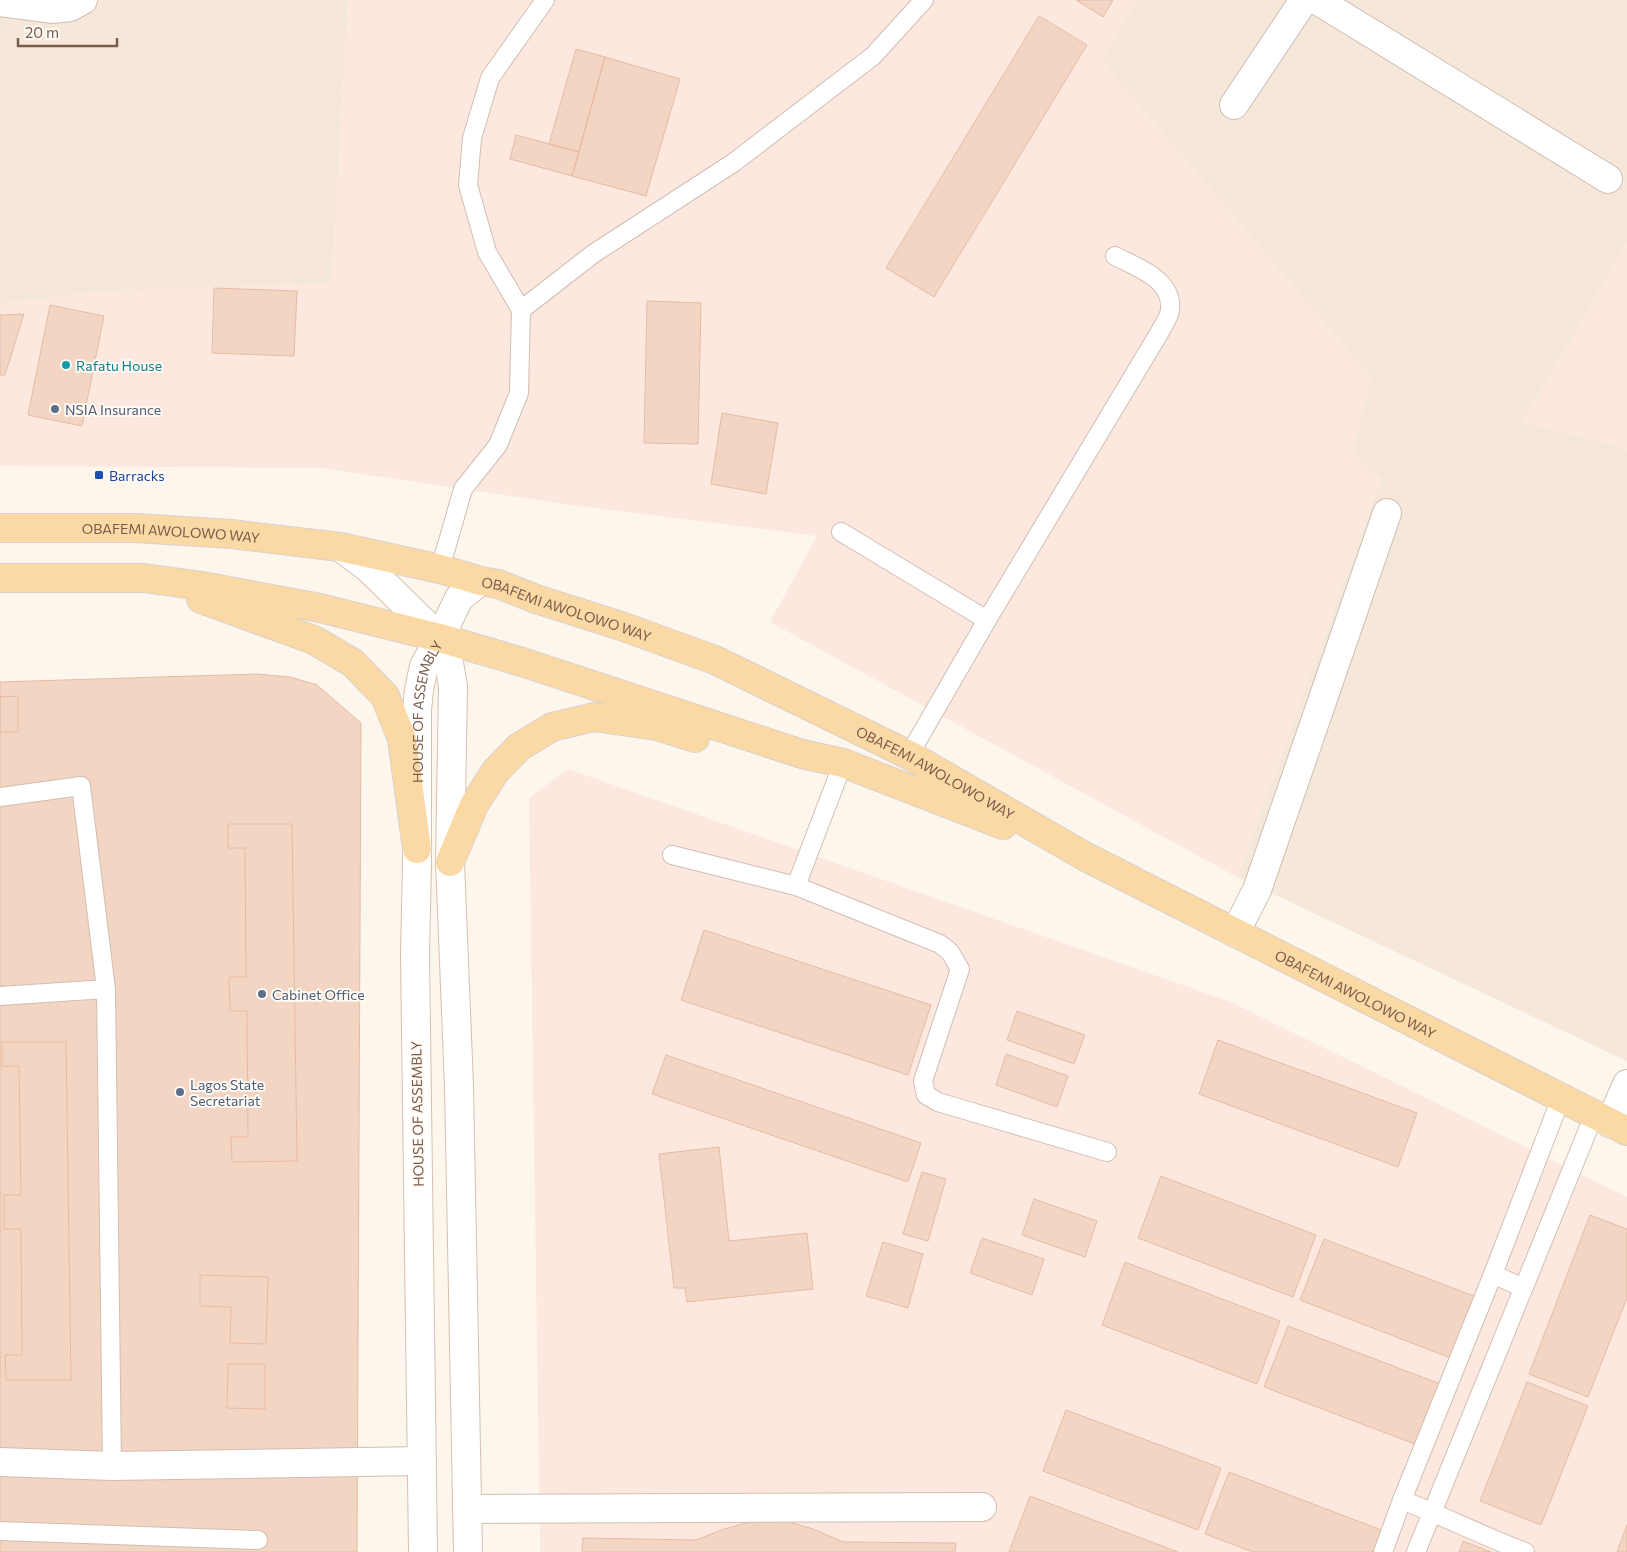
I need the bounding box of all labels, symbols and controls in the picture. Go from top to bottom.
scale bar [18,15,116,47]
text: 20 m [25,23,59,41]
place label: Rafatu House [76,357,162,374]
marker: Rafatu House [60,359,72,371]
place label: NSIA Insurance [65,401,161,418]
marker: NSIA Insurance [49,403,61,415]
place label: Barracks [109,467,165,484]
marker: Barracks [93,469,105,481]
street label: OBAFEMI AWOLOWO WAY [82,520,261,546]
street label: OBAFEMI AWOLOWO WAY [480,573,654,645]
street label: HOUSE OF ASSEMBLY [409,637,445,783]
street label: OBAFEMI AWOLOWO WAY [854,722,1018,823]
street label: OBAFEMI AWOLOWO WAY [1272,946,1439,1042]
place label: Cabinet Office [272,986,365,1003]
marker: Cabinet Office [256,988,268,1000]
street label: HOUSE OF ASSEMBLY [407,1041,427,1187]
place label: Lagos State Secretariat [190,1076,264,1109]
marker: Lagos State Secretariat [174,1086,186,1098]

